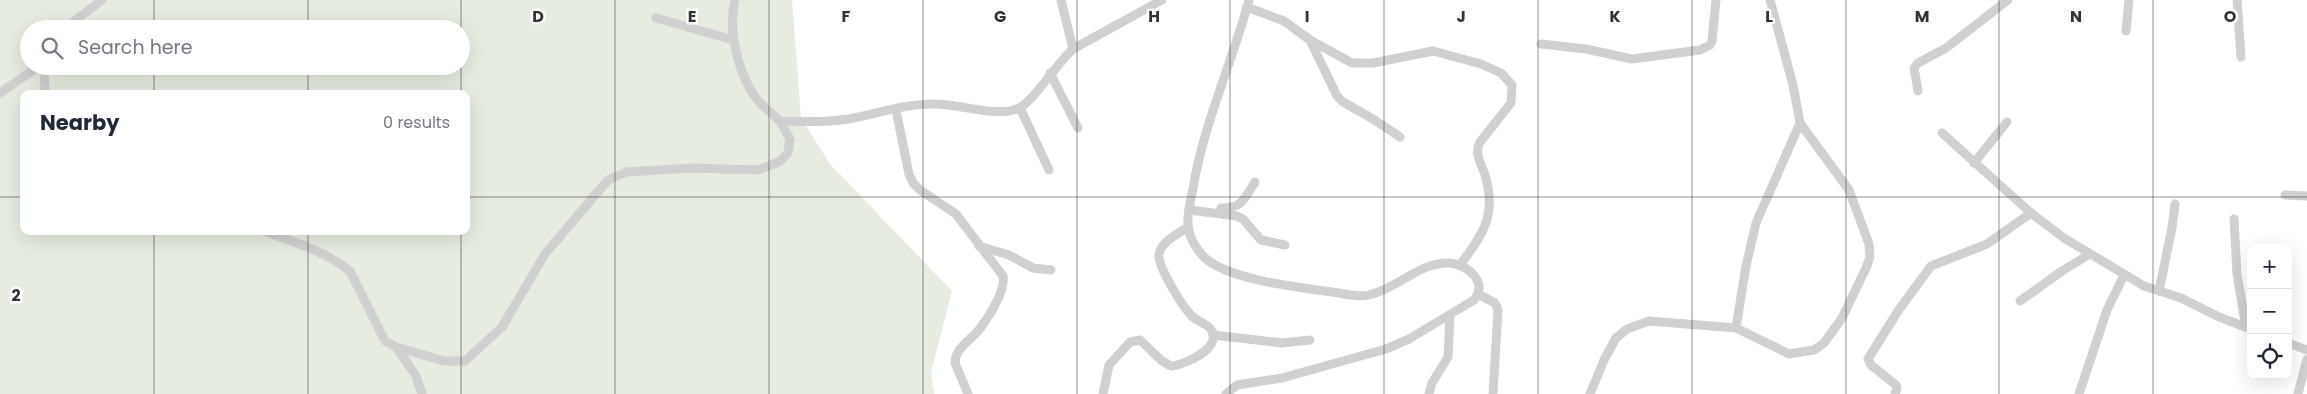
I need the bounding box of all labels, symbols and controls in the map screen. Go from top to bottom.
text: D [532,5,544,28]
text: E [688,5,696,28]
text: F [842,5,851,28]
text: G [994,5,1006,28]
text: H [1148,5,1160,28]
text: I [1305,5,1309,28]
text: J [1456,5,1466,28]
text: K [1609,5,1621,28]
text: L [1765,5,1773,28]
text: M [1915,5,1929,28]
text: N [2070,5,2082,28]
text: O [2224,5,2237,28]
search box [20,20,470,75]
icon: search [38,34,66,62]
text: Search here [78,34,192,61]
text: Nearby [40,108,120,137]
text: 0 results [383,111,450,134]
map controls [2247,244,2292,379]
button: + [2247,244,2292,289]
text: 2 [11,284,21,307]
button: − [2247,289,2292,334]
button: locate [2247,334,2292,379]

